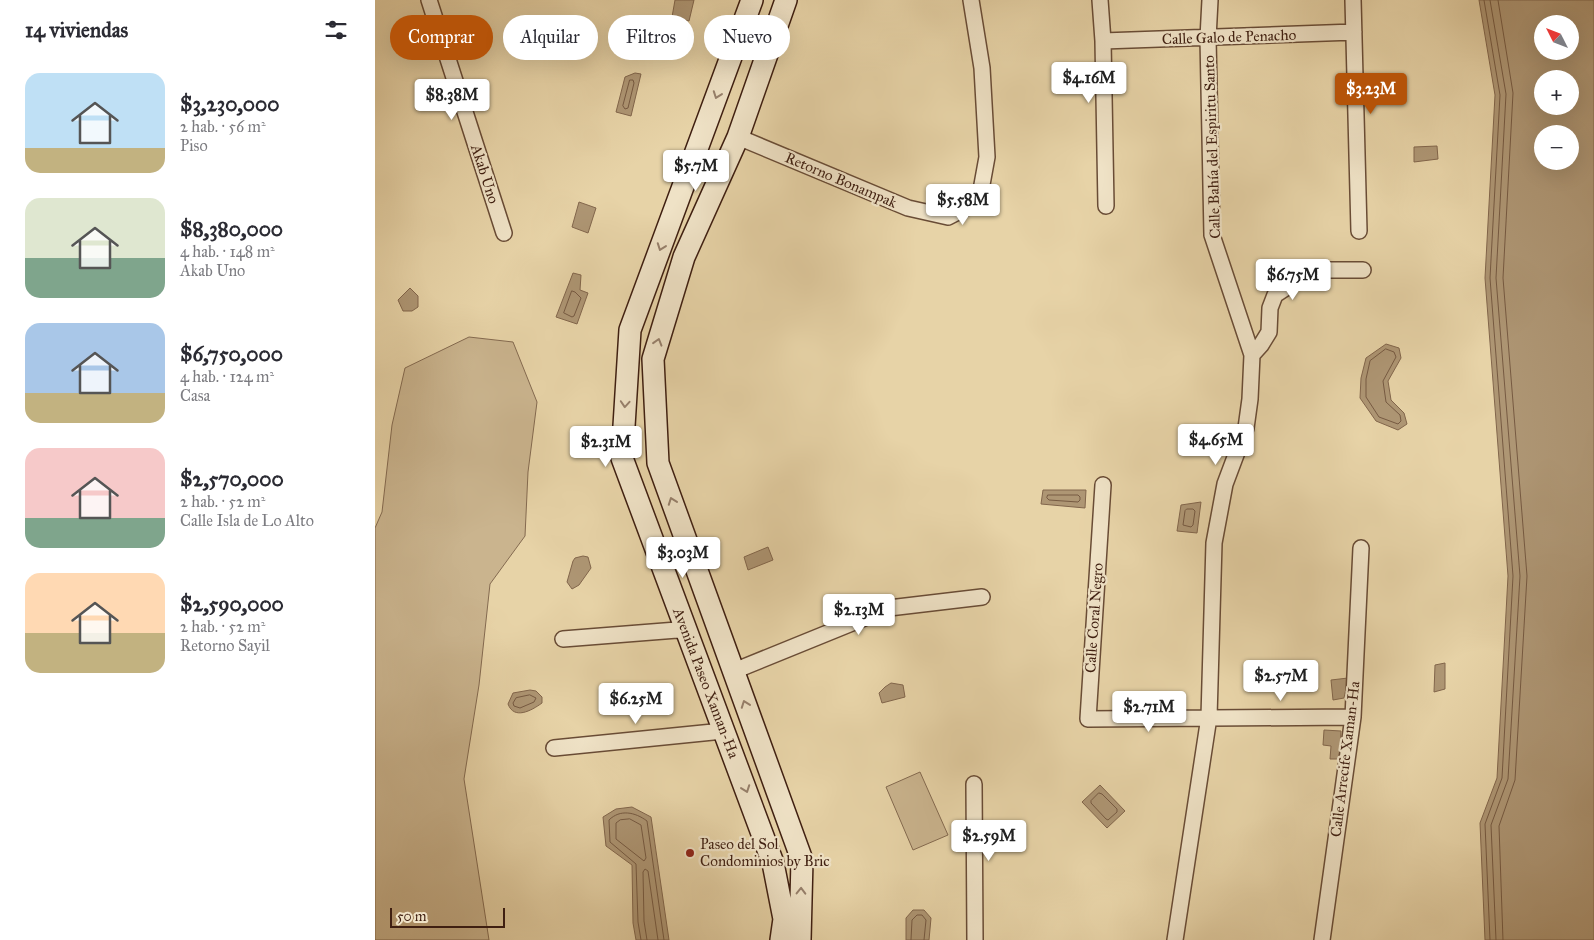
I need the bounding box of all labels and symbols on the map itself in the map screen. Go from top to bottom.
north arrow [1534,15,1579,60]
street label: Calle Galo de Penacho [1161,26,1297,48]
street label: Calle Bahía del Espiritu Santo [1200,55,1224,239]
pin: $4.16M [1048,62,1130,104]
pin: $3.23M [1330,72,1412,115]
pin: $8.38M [411,78,493,121]
one-way arrow [713,90,723,99]
street label: Akab Uno [467,141,503,206]
street label: Retorno Bonampak [782,148,900,212]
pin: $5.7M [661,150,731,192]
pin: $5.58M [922,184,1004,226]
one-way arrow [657,243,667,251]
pin: $6.75M [1252,258,1334,301]
one-way arrow [653,339,663,347]
one-way arrow [620,401,631,409]
pin: $4.65M [1175,424,1257,466]
pin: $2.31M [565,426,647,468]
one-way arrow [668,498,678,506]
pin: $3.03M [642,536,724,579]
street label: Calle Coral Negro [1081,562,1107,674]
pin: $2.13M [818,594,900,636]
street label: Avenida Paseo Xaman-Ha [669,604,743,761]
pin: $2.57M [1240,660,1322,702]
street label: Calle Arrecife Xaman-Ha [1327,679,1364,838]
pin: $6.25M [595,682,677,725]
pin: $2.71M [1108,690,1190,733]
one-way arrow [741,700,751,708]
one-way arrow [740,784,750,793]
pin: $2.59M [948,820,1030,862]
place label: Paseo del Sol Condominios by Bric [700,835,830,870]
marker: Paseo del Sol Condominios by Bric [684,847,696,859]
one-way arrow [796,887,806,895]
scale bar [390,905,505,928]

